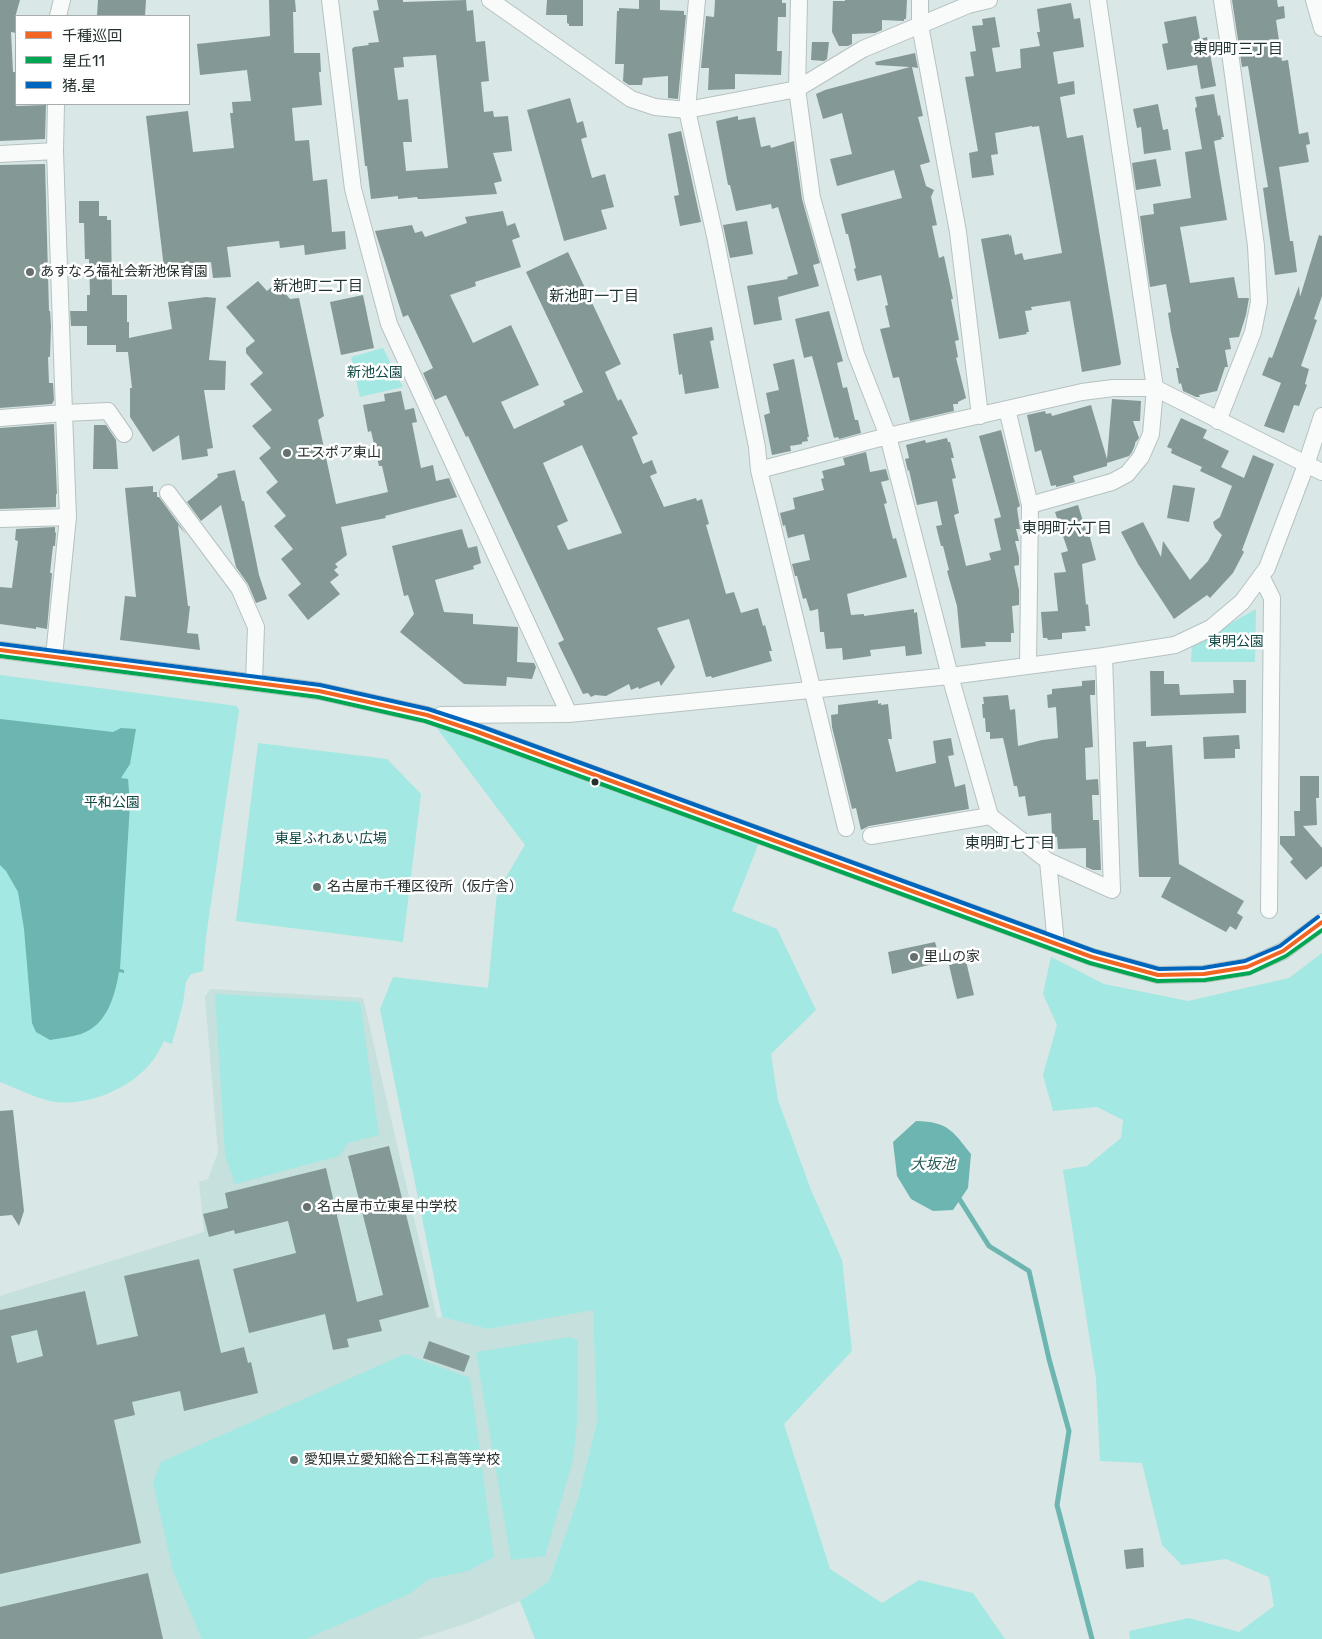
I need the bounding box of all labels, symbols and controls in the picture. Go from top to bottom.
legend [15,15,190,105]
text: 千種巡回 [62,27,122,45]
district label: 東明町三丁目 [1193,41,1283,59]
text: 星丘11 [62,52,105,70]
text: 猪.星 [62,77,96,95]
place label: あすなろ福祉会新池保育園 [40,264,208,280]
marker: あすなろ福祉会新池保育園 [24,266,36,278]
district label: 新池町二丁目 [273,278,363,296]
district label: 新池町一丁目 [549,288,639,306]
park label: 新池公園 [347,365,403,381]
place label: エスポア東山 [297,445,381,461]
marker: エスポア東山 [281,447,293,459]
district label: 東明町六丁目 [1022,520,1112,538]
park label: 東明公園 [1208,634,1264,650]
unlabelled marker [590,777,600,787]
park label: 平和公園 [84,795,140,811]
park label: 東星ふれあい広場 [275,831,387,847]
district label: 東明町七丁目 [965,835,1055,853]
place label: 名古屋市千種区役所（仮庁舎） [327,879,523,895]
marker: 名古屋市千種区役所（仮庁舎） [311,881,323,893]
place label: 里山の家 [924,949,980,965]
marker: 里山の家 [908,951,920,963]
water label: 大坂池 [911,1156,955,1174]
place label: 名古屋市立東星中学校 [317,1199,457,1215]
marker: 名古屋市立東星中学校 [301,1201,313,1213]
place label: 愛知県立愛知総合工科高等学校 [304,1452,500,1468]
marker: 愛知県立愛知総合工科高等学校 [288,1454,300,1466]

